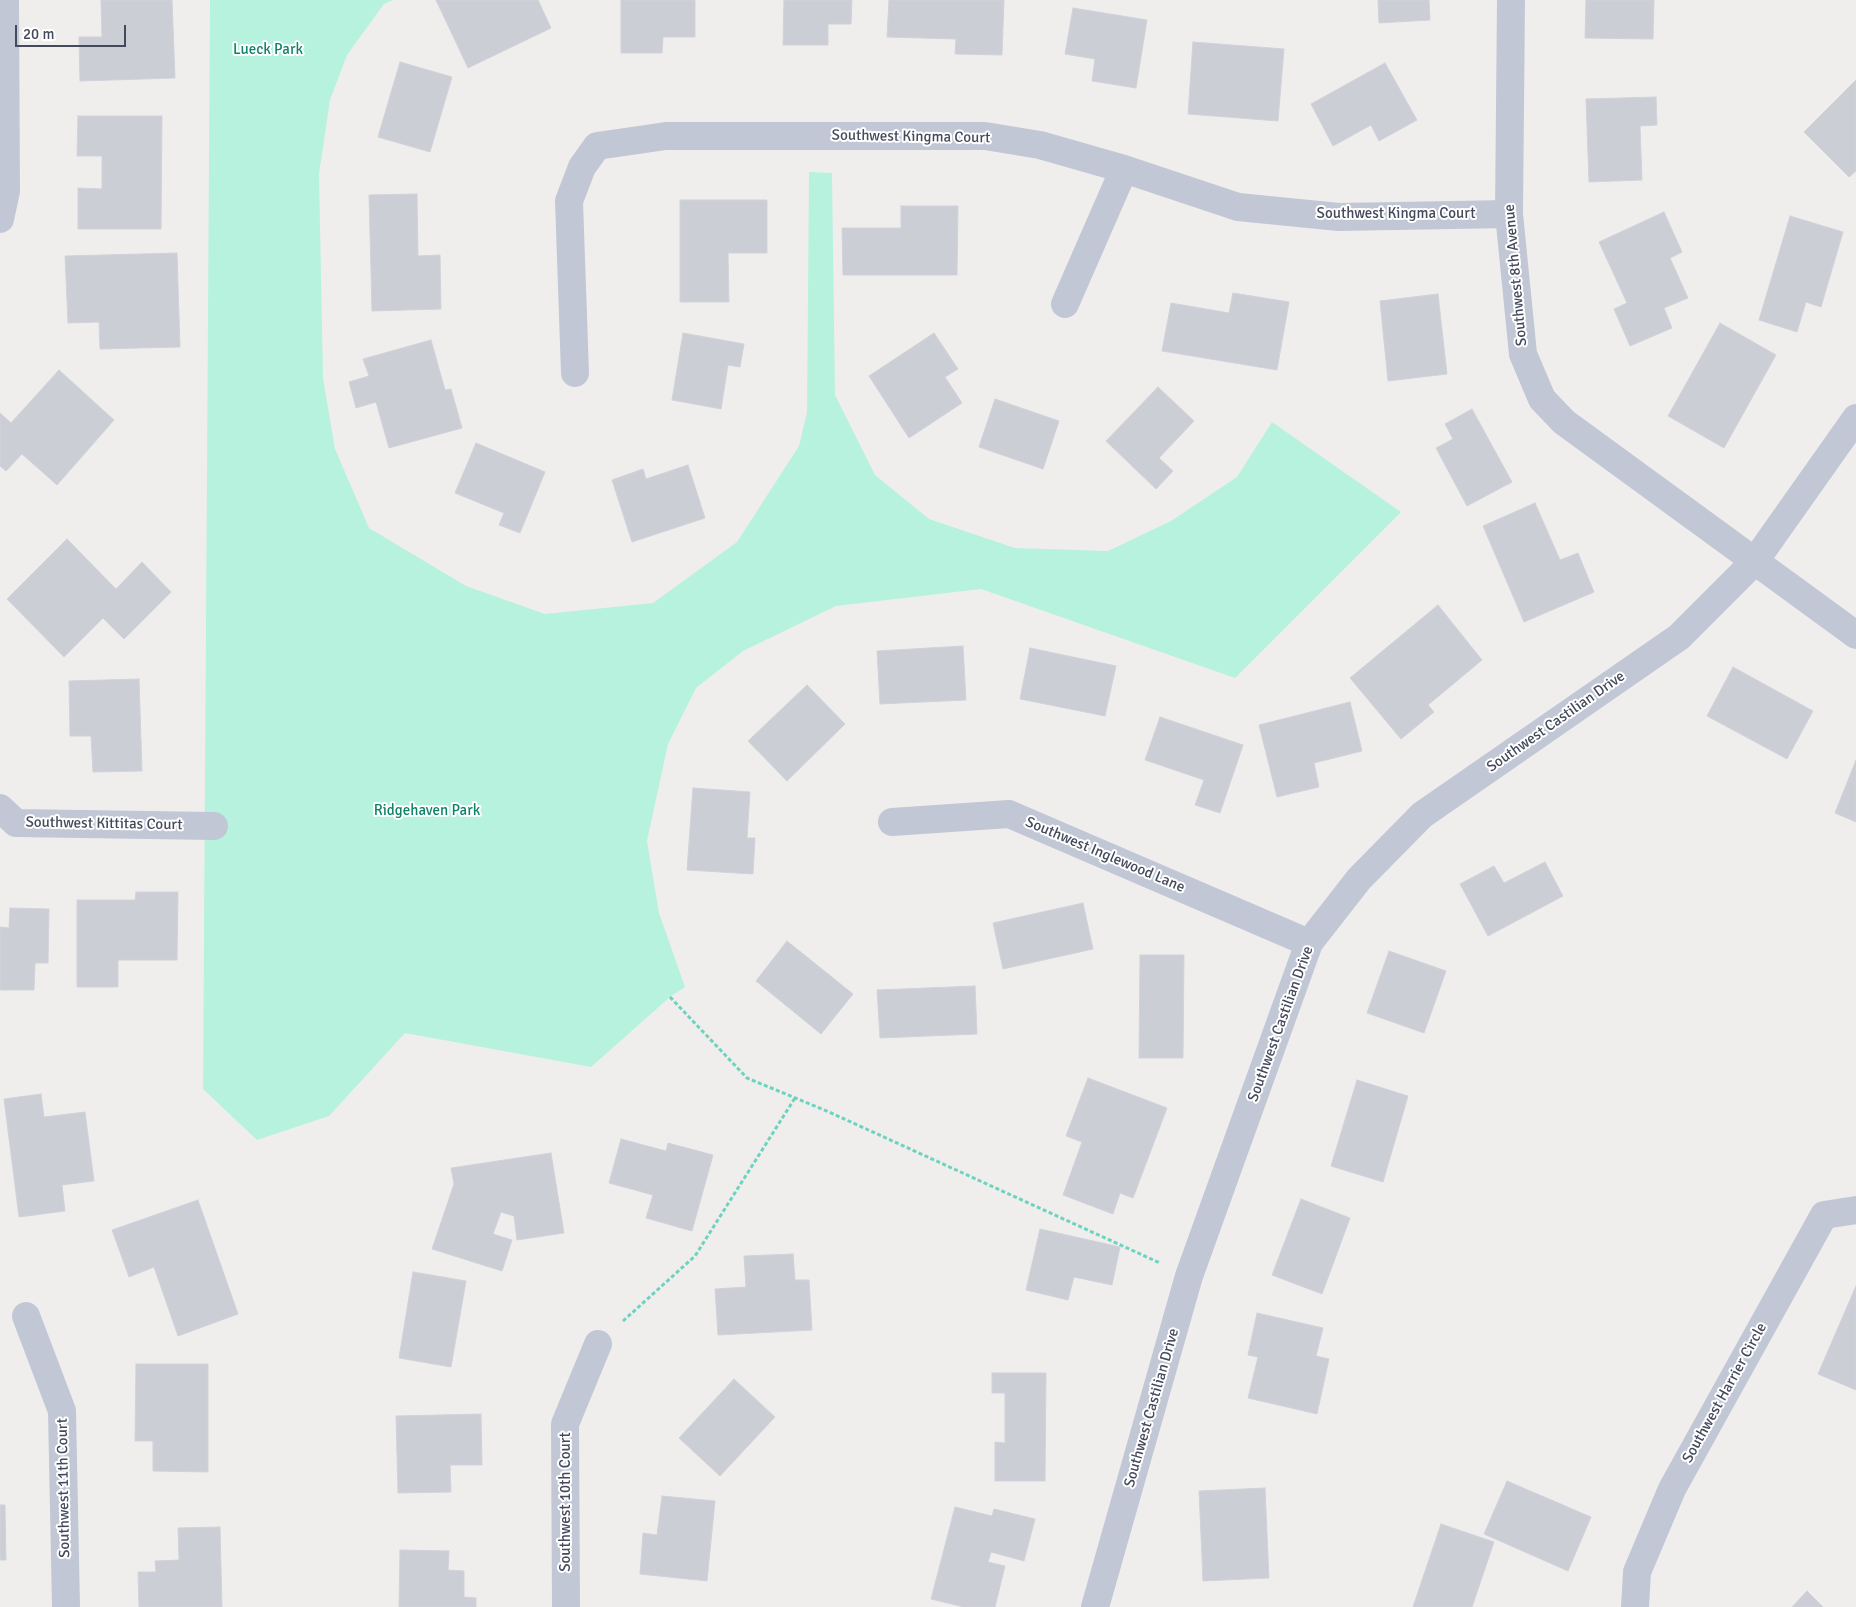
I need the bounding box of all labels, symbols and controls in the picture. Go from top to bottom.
scale bar [18,15,129,47]
text: 20 m [23,25,54,43]
park label: Lueck Park [233,41,303,59]
street label: Southwest Kingma Court [831,127,991,147]
street label: Southwest 8th Avenue [1501,203,1531,347]
street label: Southwest Kingma Court [1317,205,1475,223]
street label: Southwest Castilian Drive [1484,667,1628,777]
park label: Ridgehaven Park [374,802,480,820]
street label: Southwest Inglewood Lane [1023,813,1187,897]
street label: Southwest Kittitas Court [25,814,183,834]
street label: Southwest Castilian Drive [1244,944,1318,1104]
street label: Southwest Harrier Circle [1679,1320,1771,1466]
street label: Southwest Castilian Drive [1121,1327,1183,1489]
street label: Southwest 11th Court [54,1418,74,1558]
street label: Southwest 10th Court [557,1432,575,1572]

